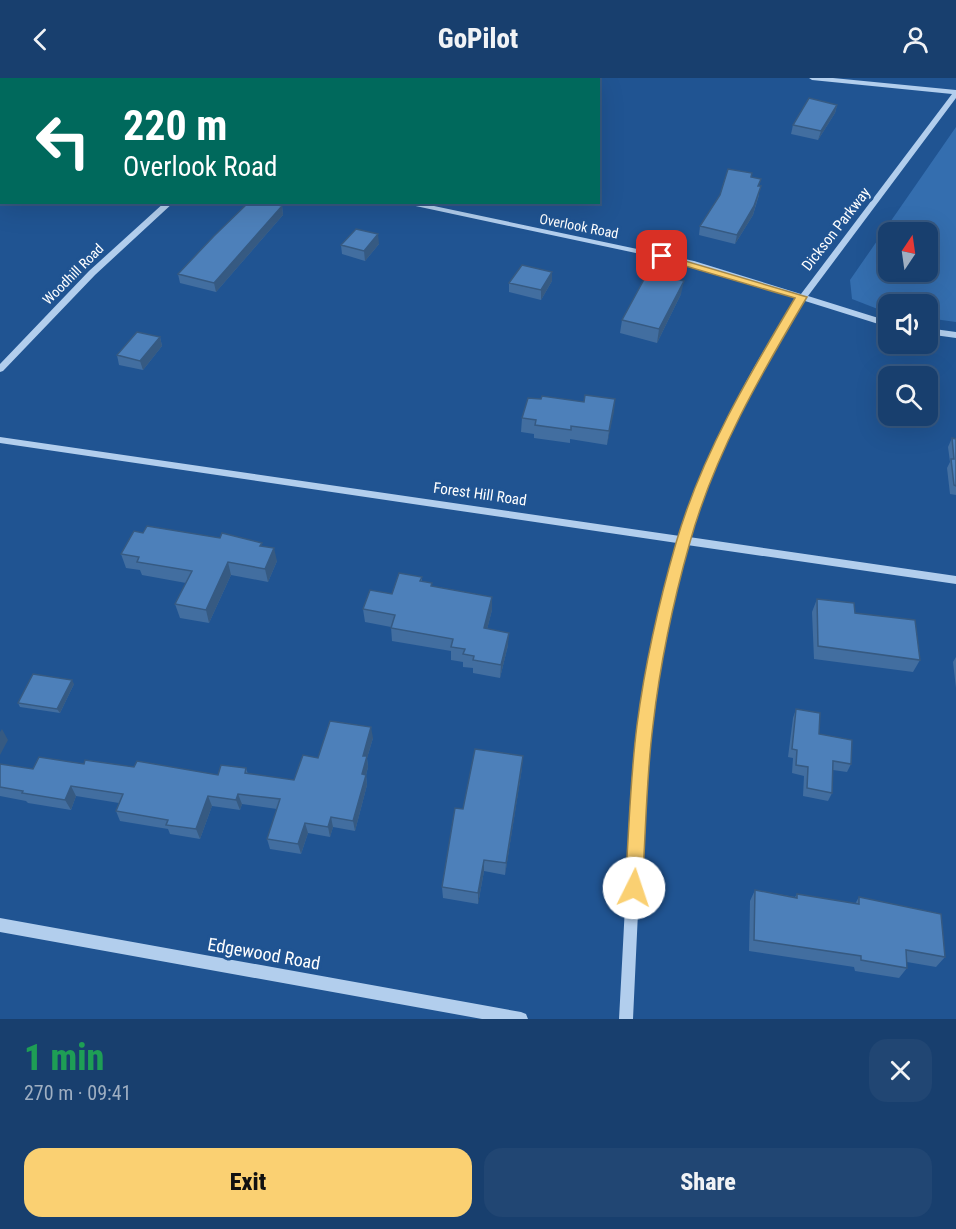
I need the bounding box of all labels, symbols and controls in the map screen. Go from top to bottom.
icon: back [24,23,57,56]
text: GoPilot [438,23,518,55]
icon: person [899,23,932,56]
text: 220 m [123,101,228,150]
icon: left [24,102,102,180]
text: Overlook Road [123,151,277,183]
street label: Dickson Parkway [798,184,874,274]
street label: Overlook Road [538,211,620,241]
north arrow [878,222,938,282]
map controls [878,222,938,426]
pin [636,230,687,281]
icon: arrive [645,239,678,272]
street label: Woodhill Road [39,240,107,308]
button: sound [878,294,938,354]
button: search [878,366,938,426]
street label: Forest Hill Road [432,479,528,509]
position arrow [602,856,666,920]
street label: Edgewood Road [206,933,322,974]
text: 1 min [24,1037,104,1079]
button: close [869,1039,932,1102]
text: 270 m · 09:41 [24,1081,131,1105]
button: Exit [24,1148,472,1217]
button: Share [484,1148,932,1217]

